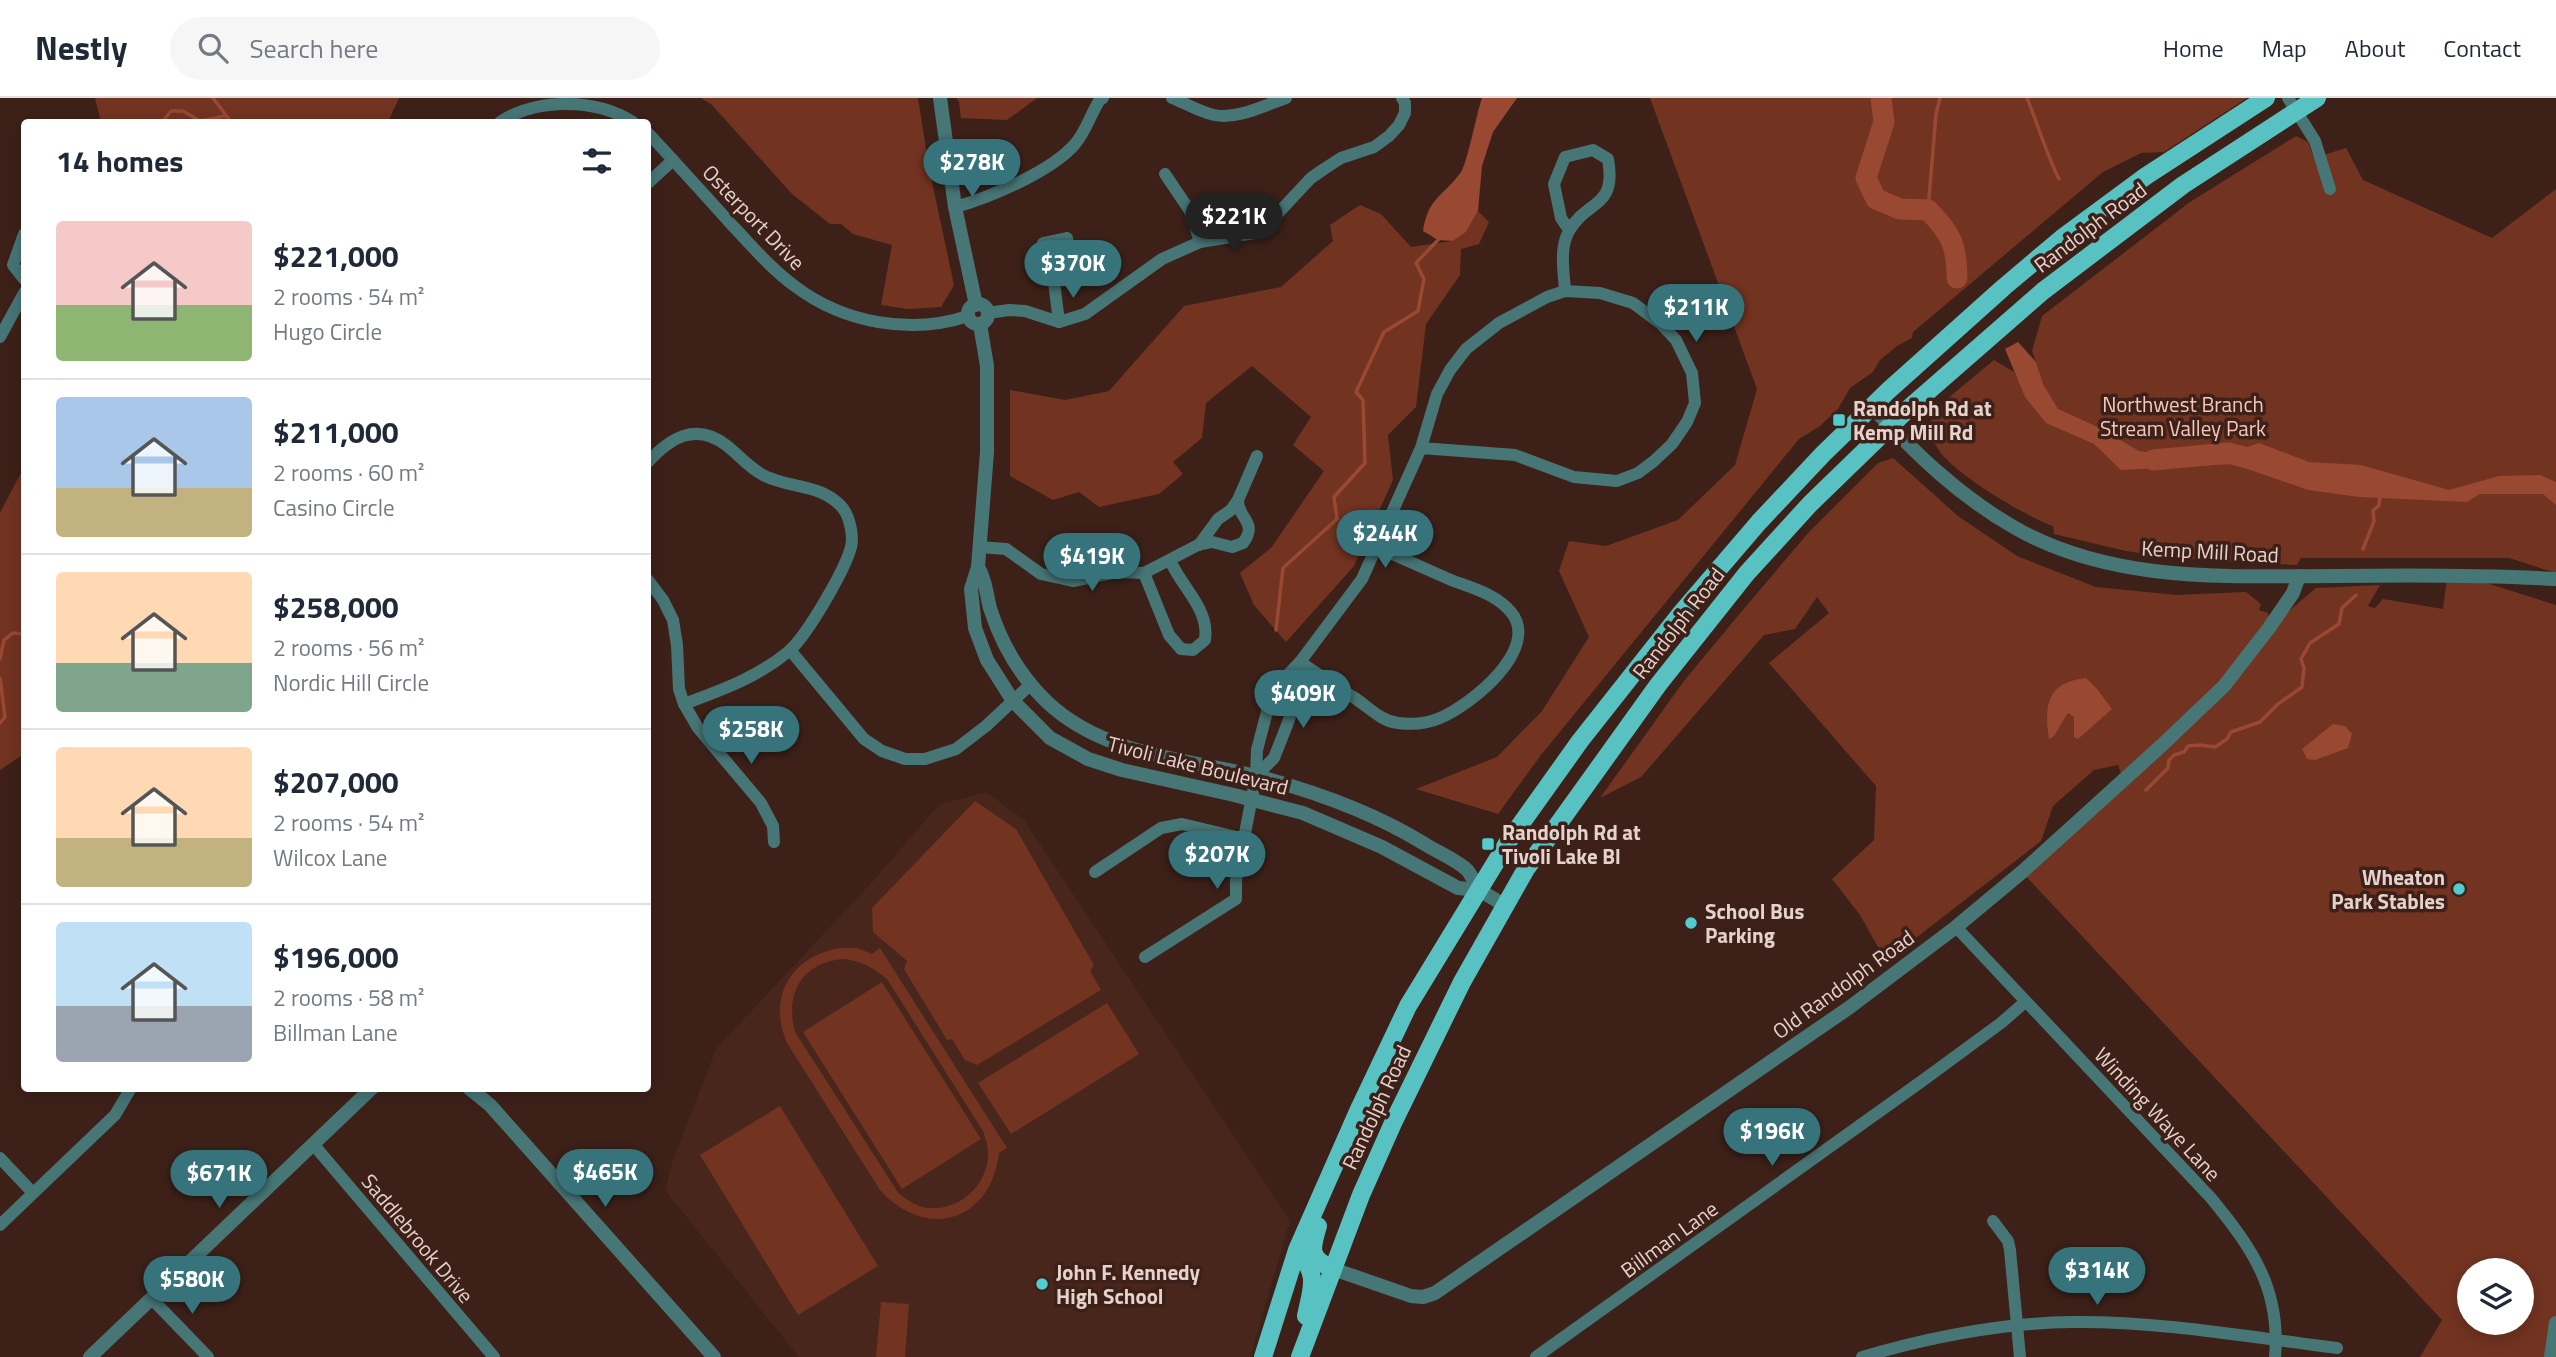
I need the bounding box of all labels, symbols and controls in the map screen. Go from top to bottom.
search box [170,17,660,80]
text: Nestly [35,23,128,73]
icon: search [194,29,232,67]
text: Search here [250,29,378,68]
text: Home [2163,30,2224,66]
text: Map [2262,30,2307,66]
text: About [2345,30,2405,66]
text: Contact [2443,30,2521,66]
text: 14 homes [56,138,183,184]
pin: $278K [923,140,1021,199]
icon: filters [578,142,616,180]
text: $278K [939,144,1005,179]
street label: Osterport Drive [695,157,813,277]
street label: Randolph Road [2027,174,2153,280]
pin: $221K [1185,194,1283,253]
text: $221K [1201,198,1267,233]
text: $221,000 [273,233,399,279]
pin: $370K [1024,240,1122,300]
text: $370K [1040,245,1106,280]
icon: home [112,249,196,333]
text: 2 rooms · 54 m² [273,279,424,314]
pin: $211K [1647,285,1745,344]
text: $211K [1663,289,1729,324]
text: Hugo Circle [273,314,382,349]
park label: Northwest Branch Stream Valley Park [2100,388,2266,444]
place label: Randolph Rd at Kemp Mill Rd [1853,392,1992,448]
text: $211,000 [273,409,399,455]
marker: Randolph Rd at Kemp Mill Rd [1831,412,1847,428]
icon: home [112,425,196,509]
text: 2 rooms · 60 m² [273,455,424,490]
text: Casino Circle [273,490,395,525]
pin: $244K [1336,510,1434,570]
text: $244K [1352,515,1418,550]
street label: Kemp Mill Road [2140,531,2280,571]
pin: $419K [1043,533,1141,593]
text: $419K [1059,538,1125,573]
street label: Randolph Road [1624,560,1732,686]
text: $258,000 [273,584,399,630]
icon: home [112,600,196,684]
text: 2 rooms · 56 m² [273,630,424,665]
text: Nordic Hill Circle [273,665,429,700]
pin: $409K [1254,670,1352,730]
text: $409K [1270,675,1336,710]
pin: $258K [702,706,800,766]
text: $258K [718,711,784,746]
street label: Tivoli Lake Boulevard [1104,727,1292,803]
text: $207,000 [273,759,399,805]
icon: home [112,775,196,859]
text: 2 rooms · 54 m² [273,805,424,840]
place label: Randolph Rd at Tivoli Lake Bl [1502,816,1641,872]
pin: $207K [1168,832,1266,891]
text: $207K [1184,836,1250,871]
marker: Randolph Rd at Tivoli Lake Bl [1480,836,1496,852]
text: Wilcox Lane [273,840,387,875]
place label: Wheaton Park Stables [2331,861,2445,917]
marker: Wheaton Park Stables [2451,881,2467,897]
place label: School Bus Parking [1705,895,1804,951]
marker: School Bus Parking [1683,915,1699,931]
street label: Old Randolph Road [1765,921,1921,1047]
text: $196,000 [273,934,399,980]
icon: home [112,950,196,1034]
text: 2 rooms · 58 m² [273,980,424,1015]
text: Billman Lane [273,1015,398,1050]
street label: Randolph Road [1333,1039,1419,1175]
street label: Winding Waye Lane [2087,1040,2229,1188]
pin: $196K [1723,1108,1821,1168]
text: $196K [1739,1113,1805,1148]
pin: $671K [170,1150,268,1210]
pin: $465K [556,1150,654,1209]
text: $465K [572,1154,638,1189]
text: $671K [186,1155,252,1190]
street label: Saddlebrook Drive [354,1166,482,1310]
street label: Billman Lane [1614,1193,1724,1285]
pin: $314K [2048,1248,2146,1307]
text: $314K [2064,1252,2130,1287]
pin: $580K [143,1256,241,1316]
place label: John F. Kennedy High School [1056,1256,1201,1312]
map controls [2457,1258,2534,1335]
button: layers [2457,1258,2534,1335]
text: $580K [159,1261,225,1296]
marker: John F. Kennedy High School [1034,1276,1050,1292]

